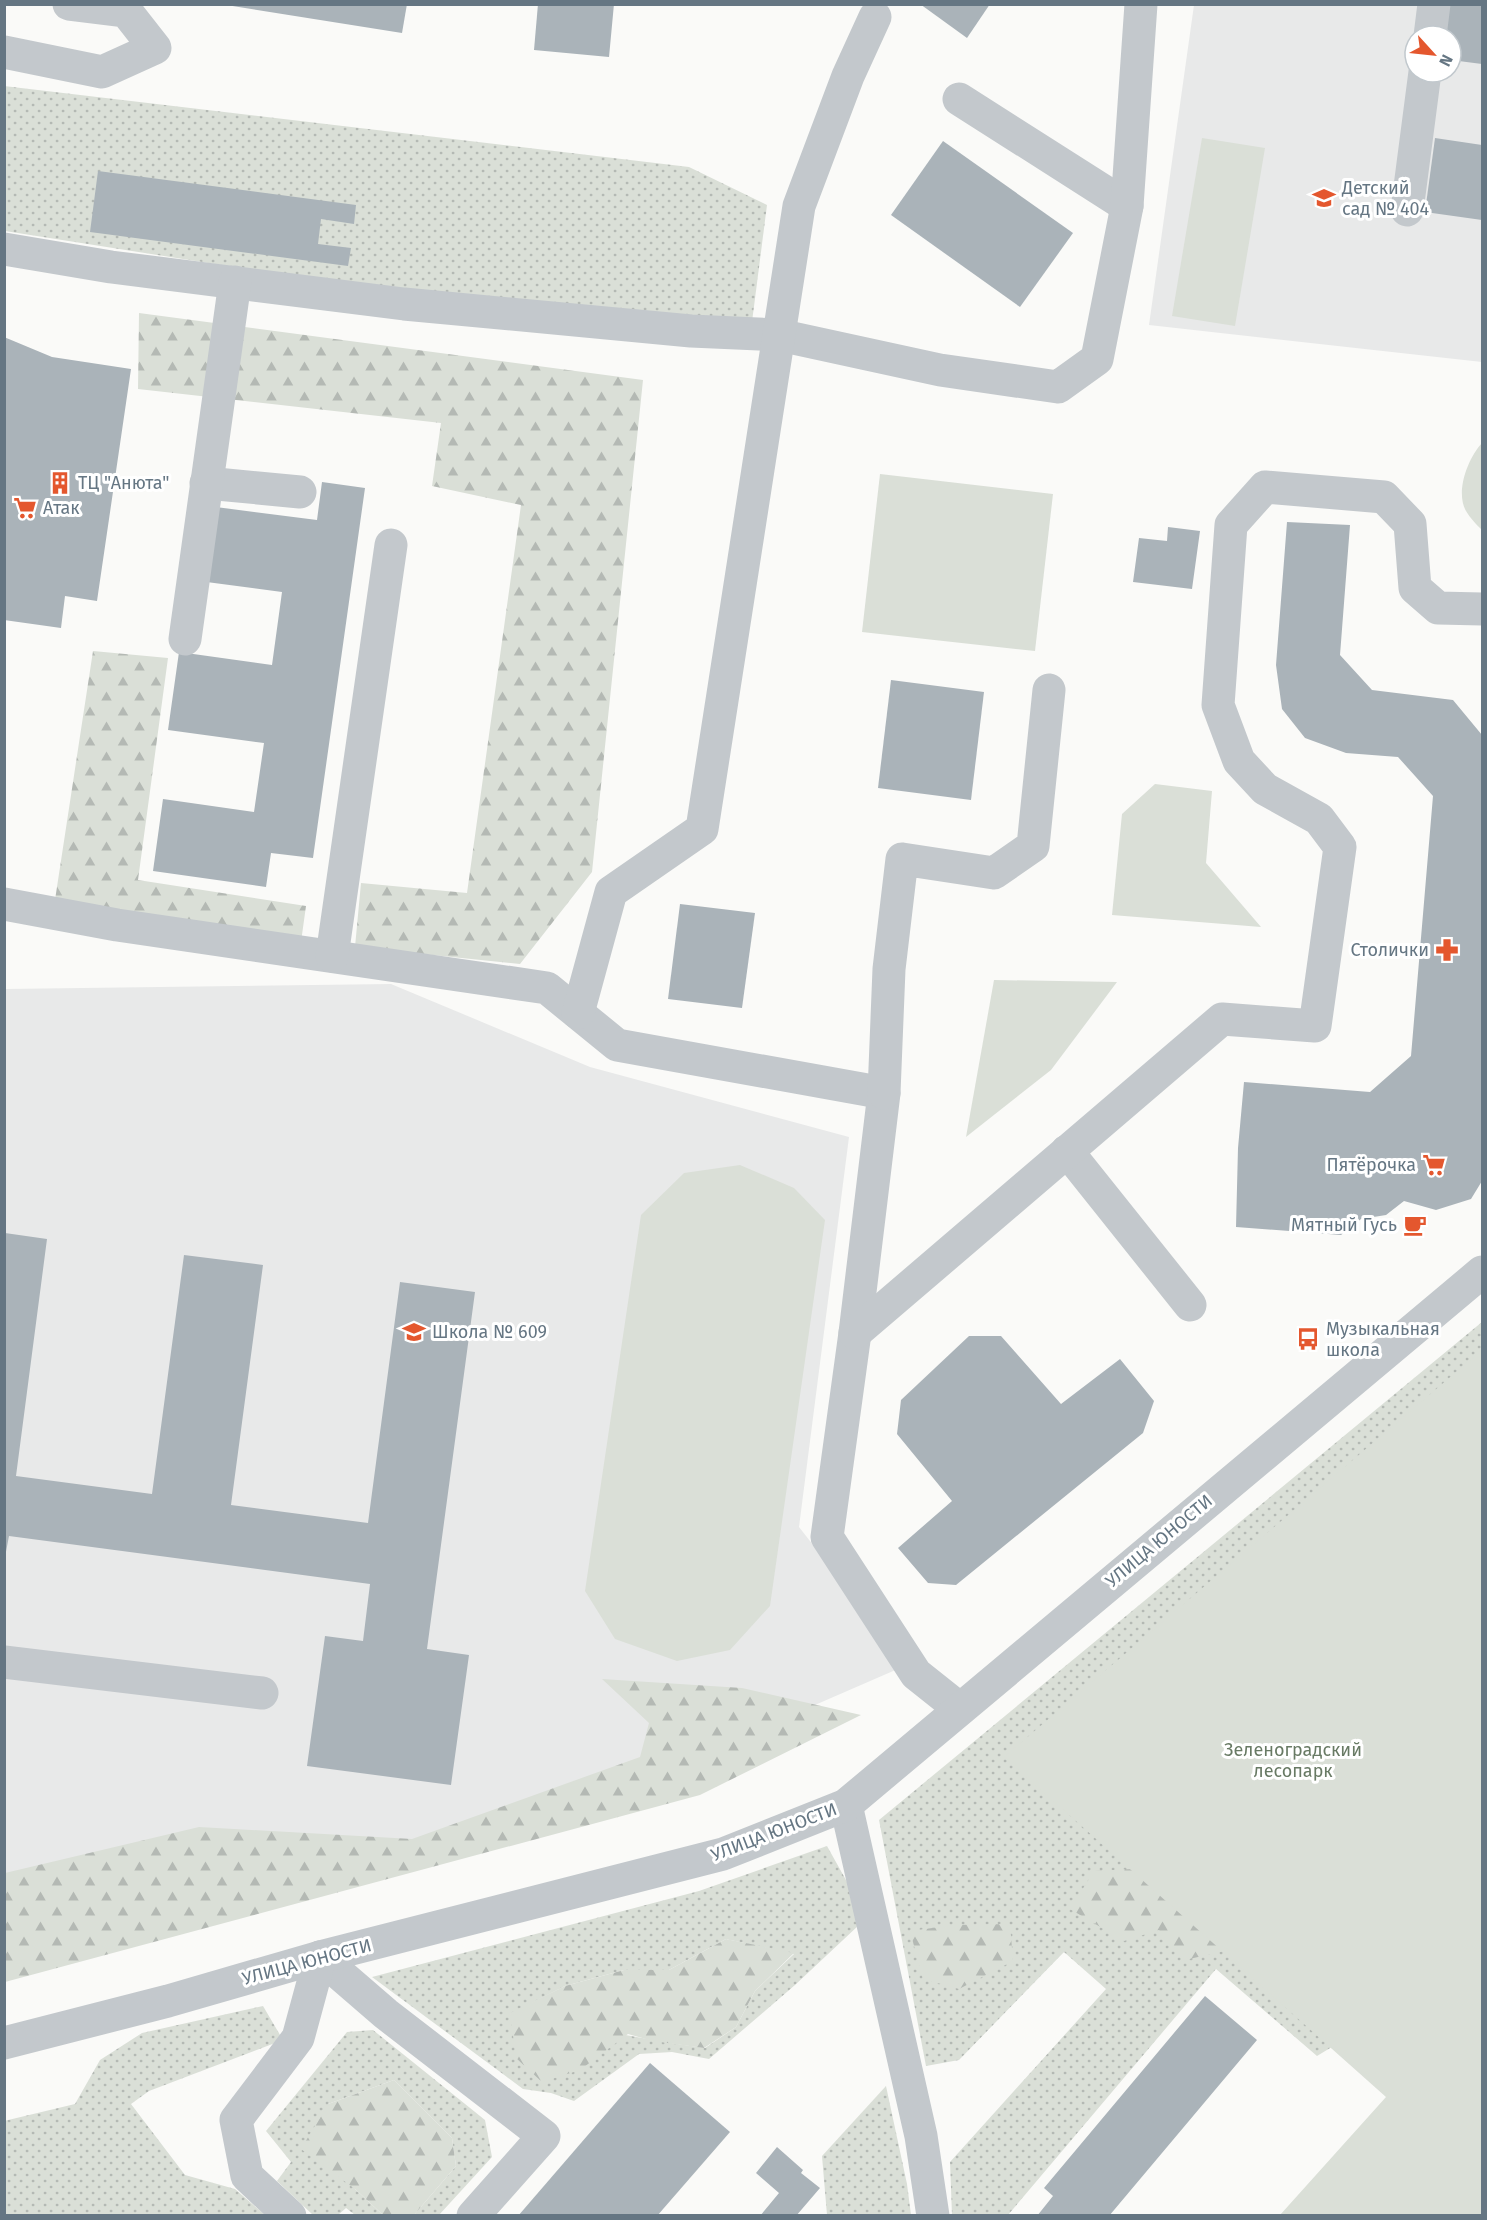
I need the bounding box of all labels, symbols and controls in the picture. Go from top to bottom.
north arrow [1403,24,1463,84]
text: N [1435,52,1457,70]
place label: Детский сад № 404 [1341,177,1430,220]
school or university icon: Детский сад № 404 [1311,185,1337,211]
building icon: ТЦ "Анюта" [47,470,73,496]
place label: ТЦ "Анюта" [78,472,170,494]
supermarket icon: Атак [12,495,38,521]
place label: Атак [43,497,80,519]
pharmacy icon: Столички [1434,937,1460,963]
place label: Столички [1351,939,1429,961]
supermarket icon: Пятёрочка [1421,1152,1447,1178]
place label: Пятёрочка [1326,1154,1416,1176]
cafe icon: Мятный Гусь [1402,1212,1428,1238]
place label: Мятный Гусь [1291,1214,1397,1236]
place label: Музыкальная школа [1326,1318,1440,1361]
school or university icon: Школа № 609 [401,1319,427,1345]
place label: Школа № 609 [432,1321,547,1343]
bus stop icon: Музыкальная школа [1295,1326,1321,1352]
street label: УЛИЦА ЮНОСТИ [1101,1490,1217,1592]
park label: Зеленоградский лесопарк [1224,1739,1362,1782]
street label: УЛИЦА ЮНОСТИ [708,1798,840,1866]
street label: УЛИЦА ЮНОСТИ [240,1934,374,1990]

